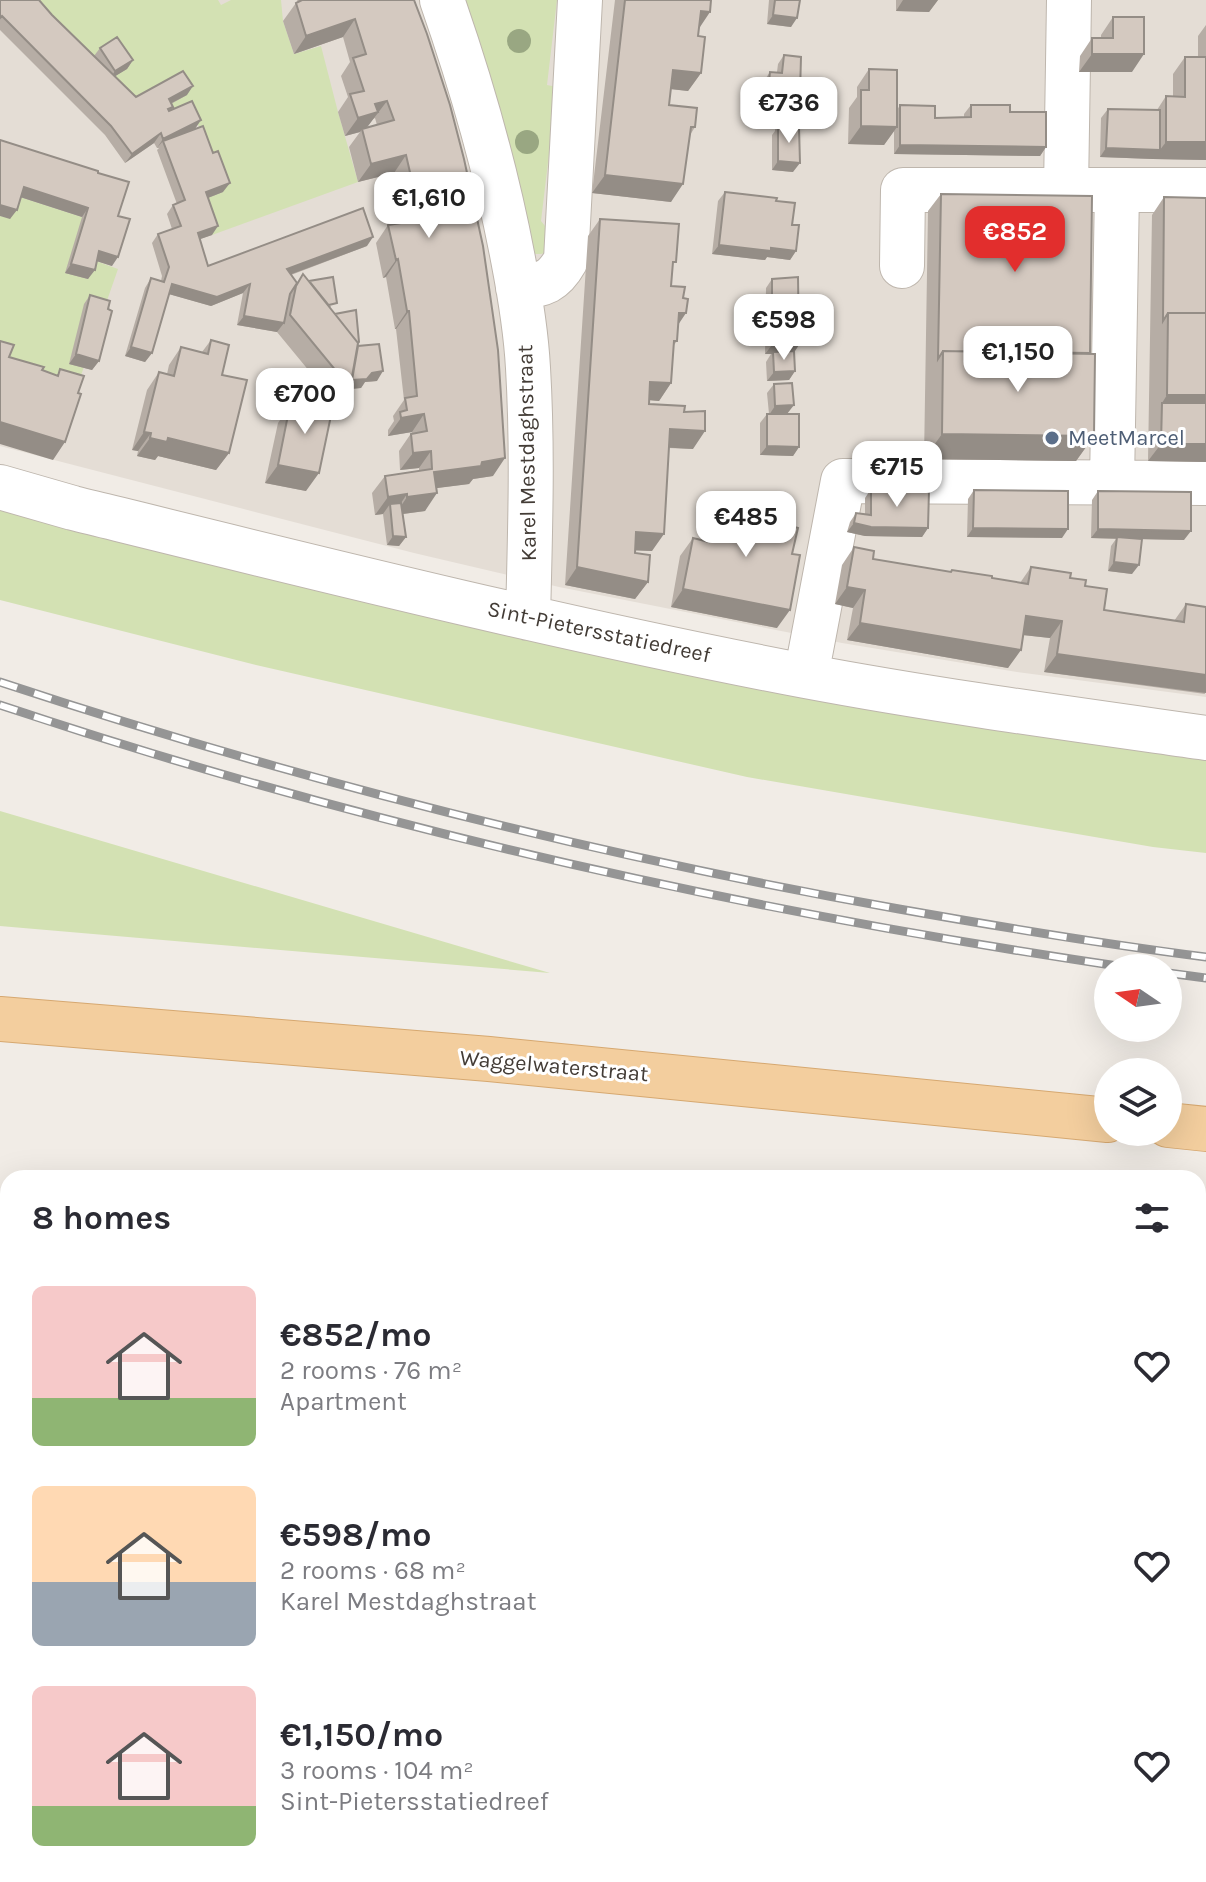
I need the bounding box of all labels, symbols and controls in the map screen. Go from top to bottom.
pin: €736 [742,77,836,145]
text: €736 [758,87,820,118]
pin: €1,610 [364,172,494,240]
text: €1,610 [392,182,466,213]
pin: €852 [968,206,1062,274]
text: €852 [983,216,1047,247]
pin: €598 [737,294,831,362]
text: €598 [752,304,816,335]
pin: €1,150 [953,326,1083,394]
text: €1,150 [981,336,1055,367]
street label: Karel Mestdaghstraat [512,344,542,562]
pin: €700 [258,368,352,436]
text: €700 [274,378,336,409]
place label: MeetMarcel [1068,425,1185,451]
marker: MeetMarcel [1043,429,1061,447]
pin: €715 [850,441,944,509]
text: €715 [870,451,924,482]
pin: €485 [699,491,793,559]
text: €485 [714,501,778,532]
street label: Sint-Pietersstatiedreef [485,596,713,668]
north arrow [1094,954,1182,1042]
map controls [1094,954,1182,1146]
street label: Waggelwaterstraat [459,1045,649,1087]
button: layers [1094,1058,1182,1146]
icon: filters [1130,1196,1174,1240]
text: 8 homes [32,1198,171,1238]
text: €852/mo [280,1315,431,1355]
icon: home [96,1318,192,1414]
icon: heart [1130,1344,1174,1388]
text: 2 rooms · 76 m² [280,1355,462,1386]
text: Apartment [280,1386,407,1417]
text: €598/mo [280,1515,432,1555]
icon: home [96,1518,192,1614]
icon: heart [1130,1544,1174,1588]
text: 2 rooms · 68 m² [280,1555,466,1586]
text: Karel Mestdaghstraat [280,1586,536,1617]
text: €1,150/mo [280,1715,443,1755]
icon: home [96,1718,192,1814]
icon: heart [1130,1744,1174,1788]
text: 3 rooms · 104 m² [280,1755,474,1786]
text: Sint-Pietersstatiedreef [280,1786,549,1817]

